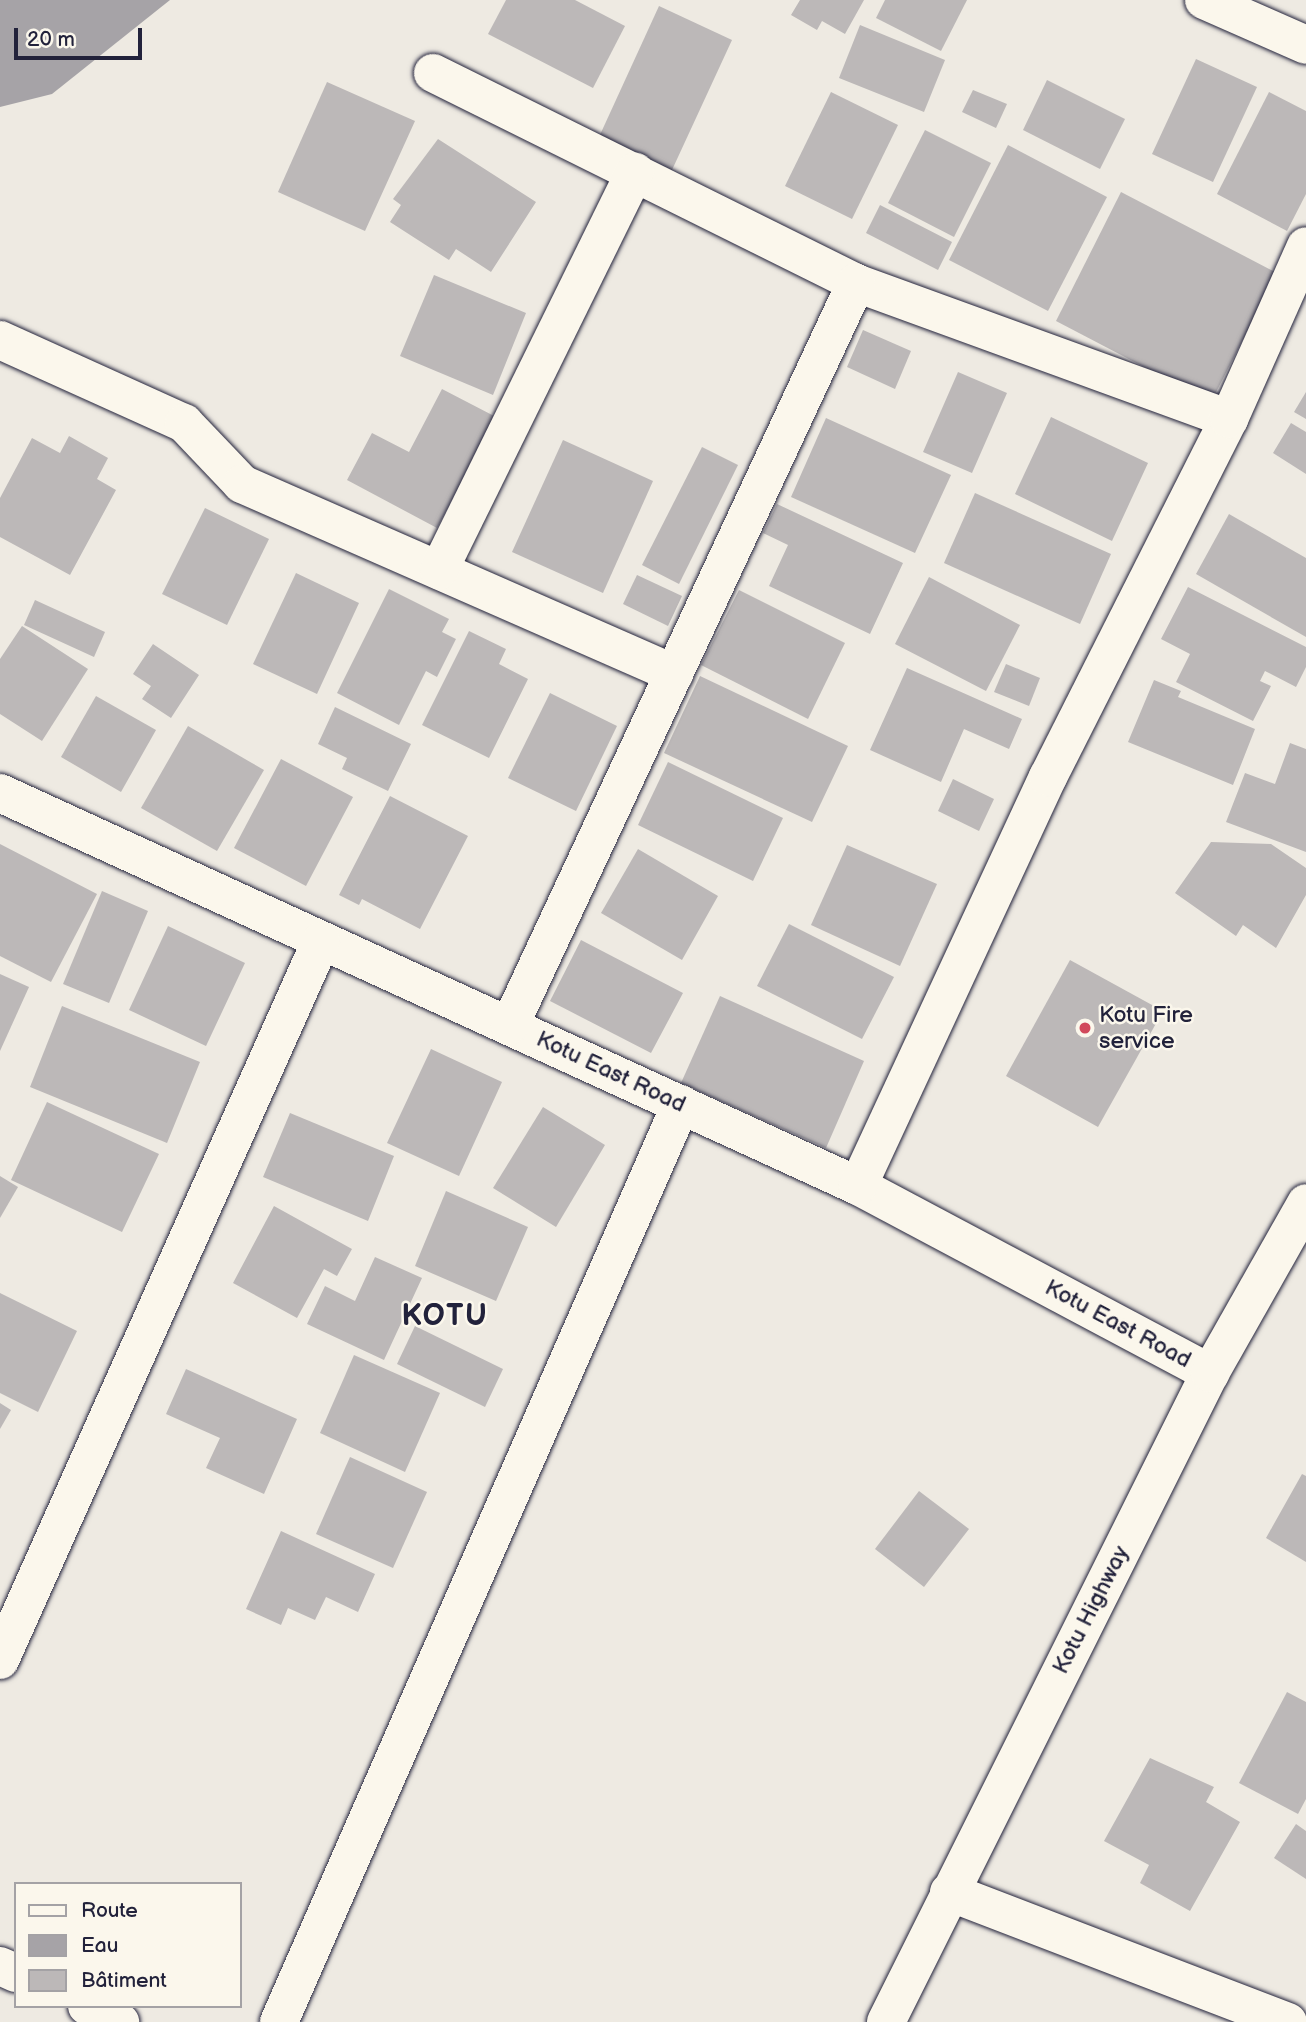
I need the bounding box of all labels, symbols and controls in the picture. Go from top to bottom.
scale bar [18,14,145,58]
text: 20 m [27,27,75,52]
place label: Kotu Fire service [1099,1001,1193,1055]
marker: Kotu Fire service [1077,1020,1093,1036]
street label: Kotu East Road [532,1025,690,1119]
street label: Kotu East Road [1040,1274,1196,1374]
district label: KOTU [402,1298,488,1334]
street label: Kotu Highway [1047,1541,1135,1679]
legend [14,1882,242,2008]
text: Route [81,1898,138,1923]
text: Eau [81,1933,118,1958]
text: Bâtiment [81,1968,167,1993]

